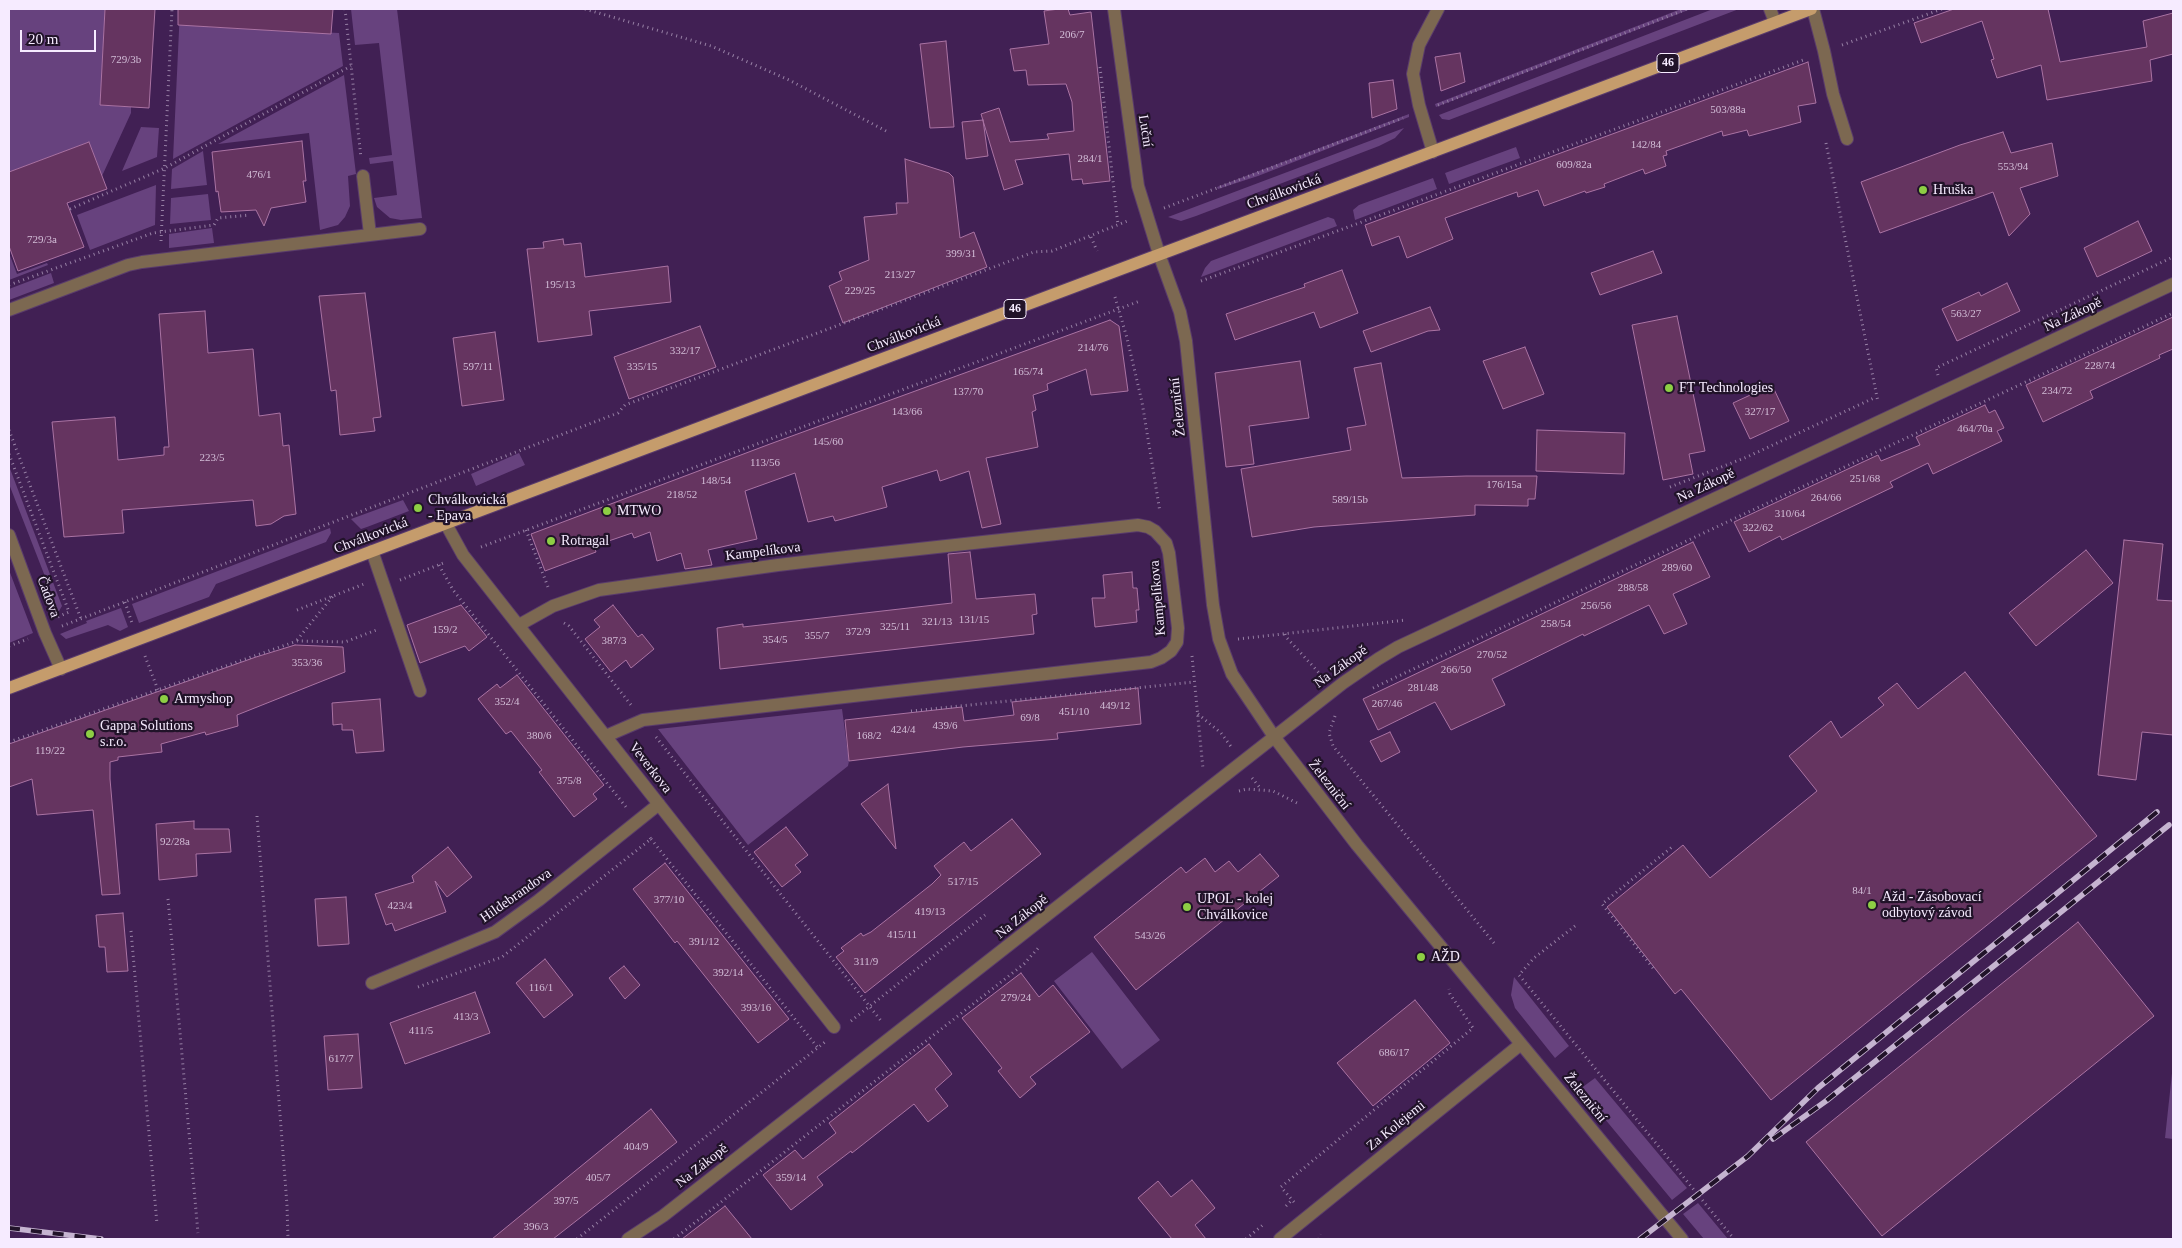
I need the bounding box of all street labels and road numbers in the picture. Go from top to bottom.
road number: 46 [1657,54,1679,72]
street label: Luční [1134,114,1156,148]
street label: Chválkovická [1245,171,1323,213]
street label: Na Zákopě [2041,294,2105,336]
road number: 46 [1004,300,1026,318]
street label: Chválkovická [865,313,943,357]
street label: Železniční [1167,377,1189,437]
street label: Na Zákopě [1674,465,1738,507]
street label: Chválkovická [332,514,410,558]
street label: Kampelíkova [725,539,801,565]
street label: Kampelíkova [1146,560,1170,636]
street label: Čadova [33,574,63,620]
street label: Na Zákopě [1311,642,1371,692]
street label: Veverkova [625,739,675,797]
street label: Železniční [1304,757,1354,813]
street label: Hildebrandova [477,865,555,927]
street label: Na Zákopě [992,891,1052,943]
street label: Železniční [1560,1070,1610,1126]
street label: Za Kolejemi [1363,1097,1429,1155]
street label: Na Zákopě [672,1140,732,1192]

